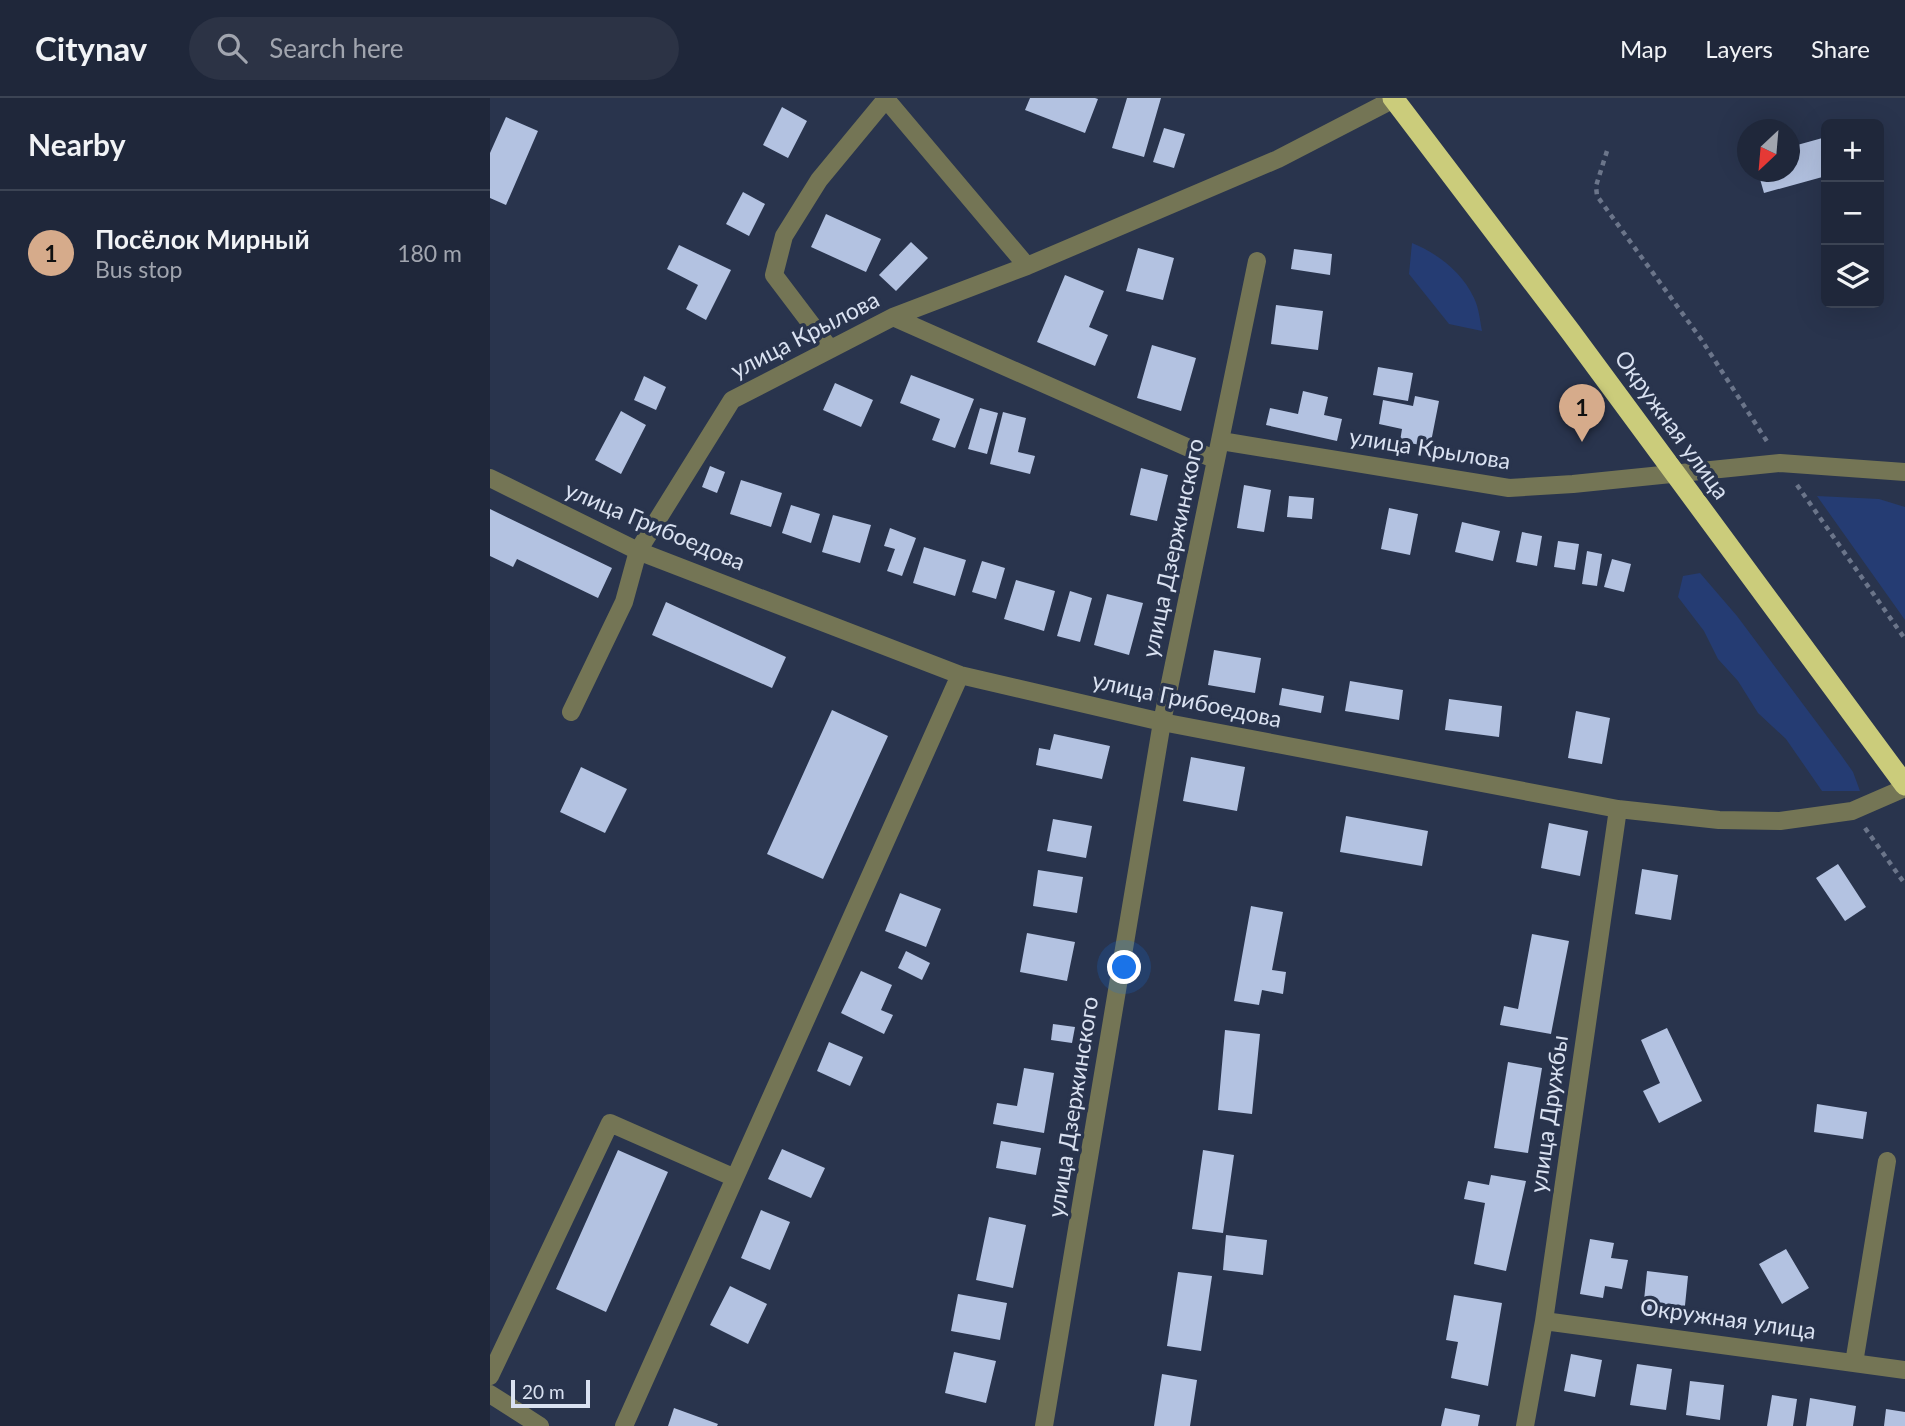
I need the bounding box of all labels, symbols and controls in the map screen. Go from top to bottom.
search box [189,17,679,80]
text: Citynav [35,28,147,68]
icon: search [213,29,251,67]
text: Search here [269,32,403,64]
text: Map [1620,34,1667,63]
text: Layers [1705,34,1773,63]
text: Share [1811,34,1870,63]
north arrow [1737,119,1800,182]
map controls [1821,119,1884,308]
button: + [1821,119,1884,182]
text: Nearby [28,126,126,162]
button: − [1821,182,1884,245]
text: Посёлок Мирный [95,223,310,255]
text: 1 [44,239,58,267]
text: 180 m [397,239,462,267]
button: layers [1821,245,1884,308]
text: Bus stop [95,255,182,283]
street label: улица Крылова [726,285,883,384]
street label: Окружная улица [1609,345,1736,504]
pin: 1 [1559,384,1605,442]
street label: улица Крылова [1348,421,1513,475]
street label: улица Дзержинского [1135,436,1209,660]
street label: улица Грибоедова [561,474,750,576]
street label: улица Грибоедова [1090,665,1285,733]
your location [1107,950,1141,984]
street label: улица Дзержинского [1041,994,1103,1219]
street label: улица Дружбы [1523,1033,1573,1195]
street label: Окружная улица [1639,1292,1818,1344]
scale bar [511,1377,590,1409]
text: 20 m [522,1380,565,1403]

